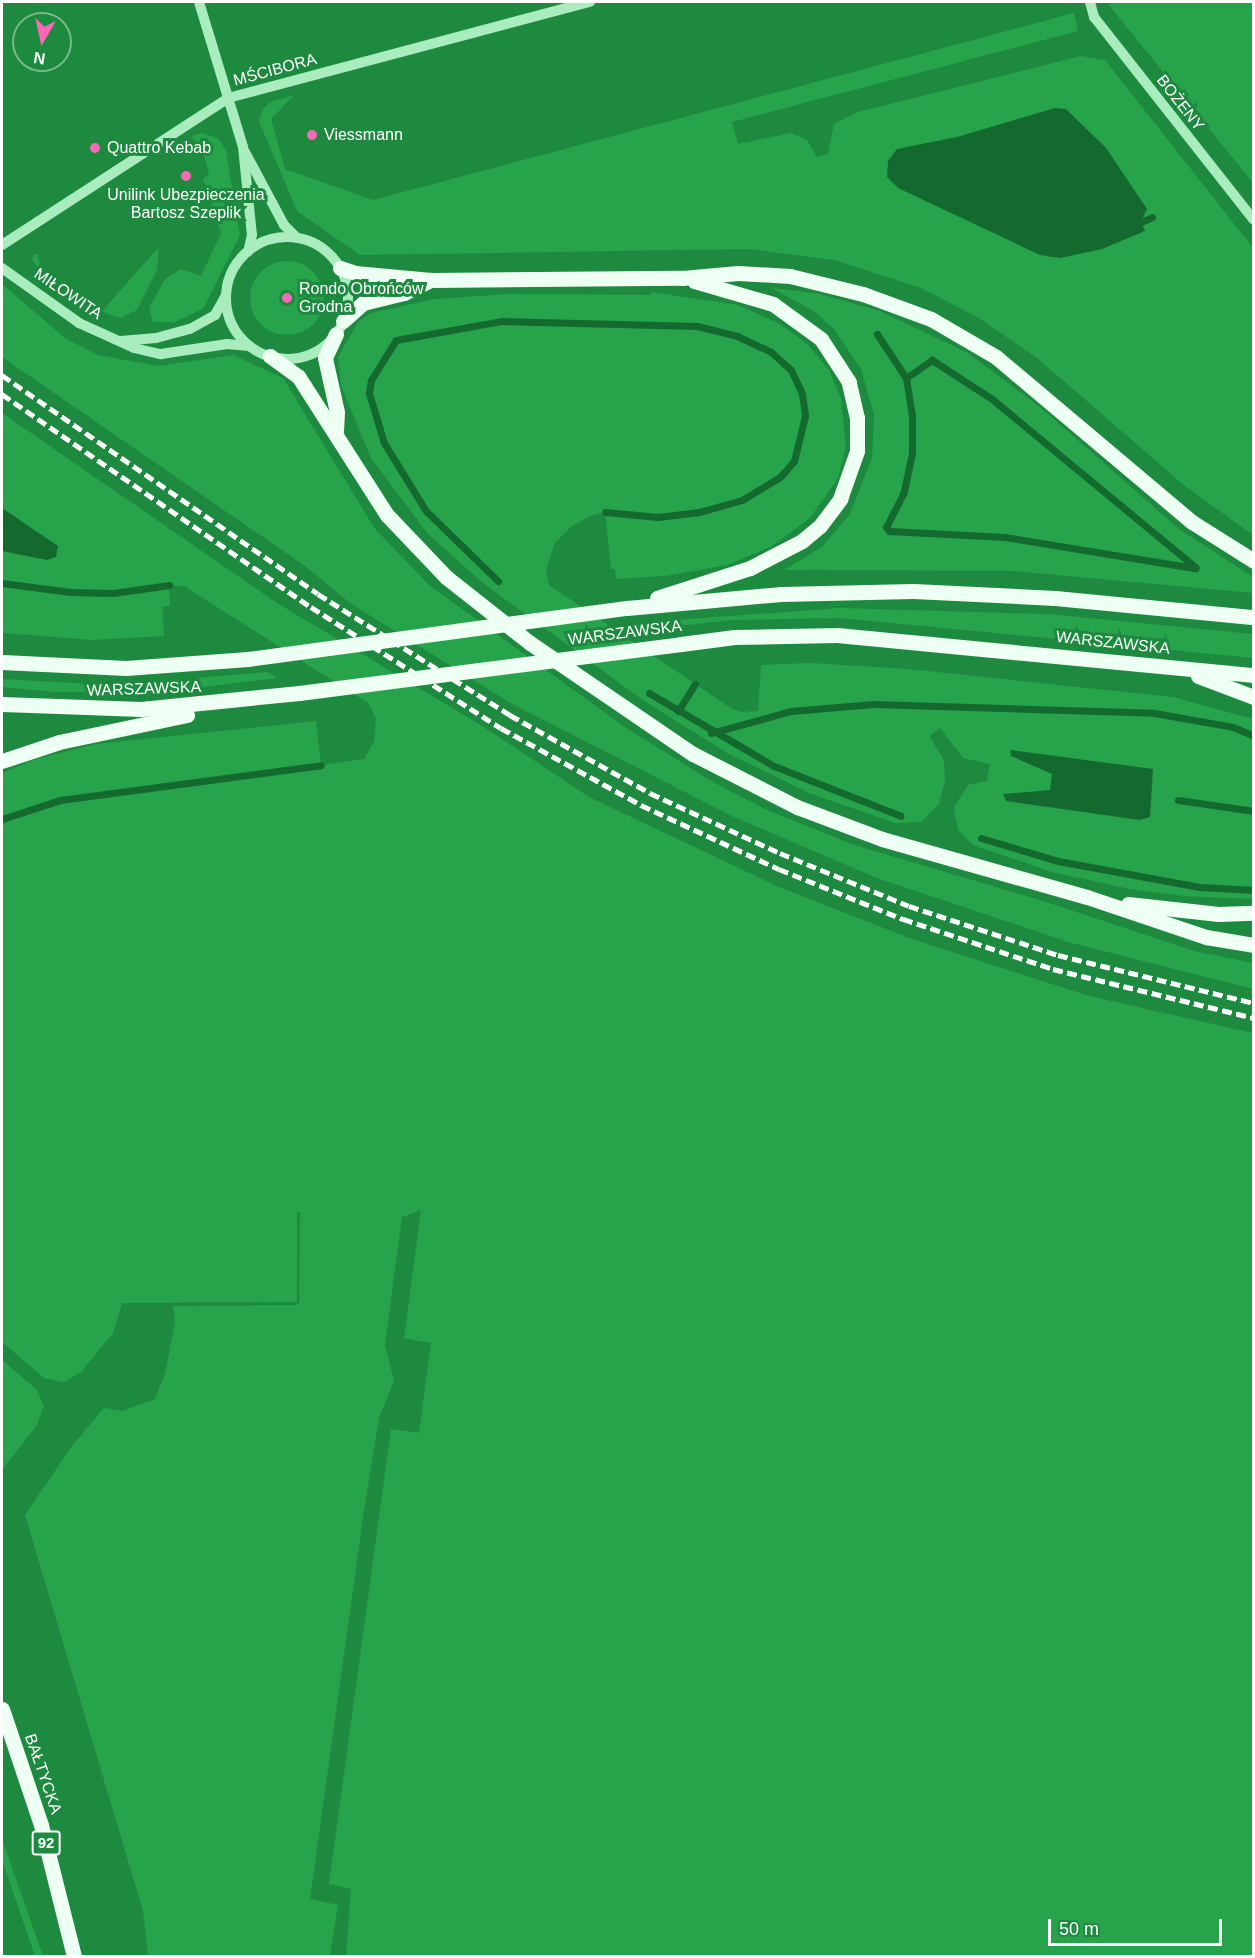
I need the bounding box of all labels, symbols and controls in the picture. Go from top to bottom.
north arrow [12,12,72,72]
text: N [32,49,46,68]
street label: MŚCIBORA [231,50,319,90]
street label: BOŻENY [1152,71,1208,135]
place label: Viessmann [324,125,403,145]
marker: Viessmann [305,128,319,142]
place label: Quattro Kebab [107,138,211,158]
marker: Quattro Kebab [88,141,102,155]
marker: Unilink Ubezpieczenia Bartosz Szeplik [179,169,193,183]
place label: Unilink Ubezpieczenia Bartosz Szeplik [107,185,265,223]
street label: MIŁOWITA [30,264,106,324]
place label: Rondo Obrońców Grodna [299,279,424,317]
marker: Rondo Obrońców Grodna [280,291,294,305]
street label: WARSZAWSKA [567,617,683,649]
street label: WARSZAWSKA [1055,627,1171,659]
street label: WARSZAWSKA [87,677,201,701]
street label: BAŁTYCKA [20,1731,66,1817]
road number: 92 [31,1831,61,1855]
scale bar [1051,1907,1225,1945]
text: 50 m [1059,1919,1099,1939]

